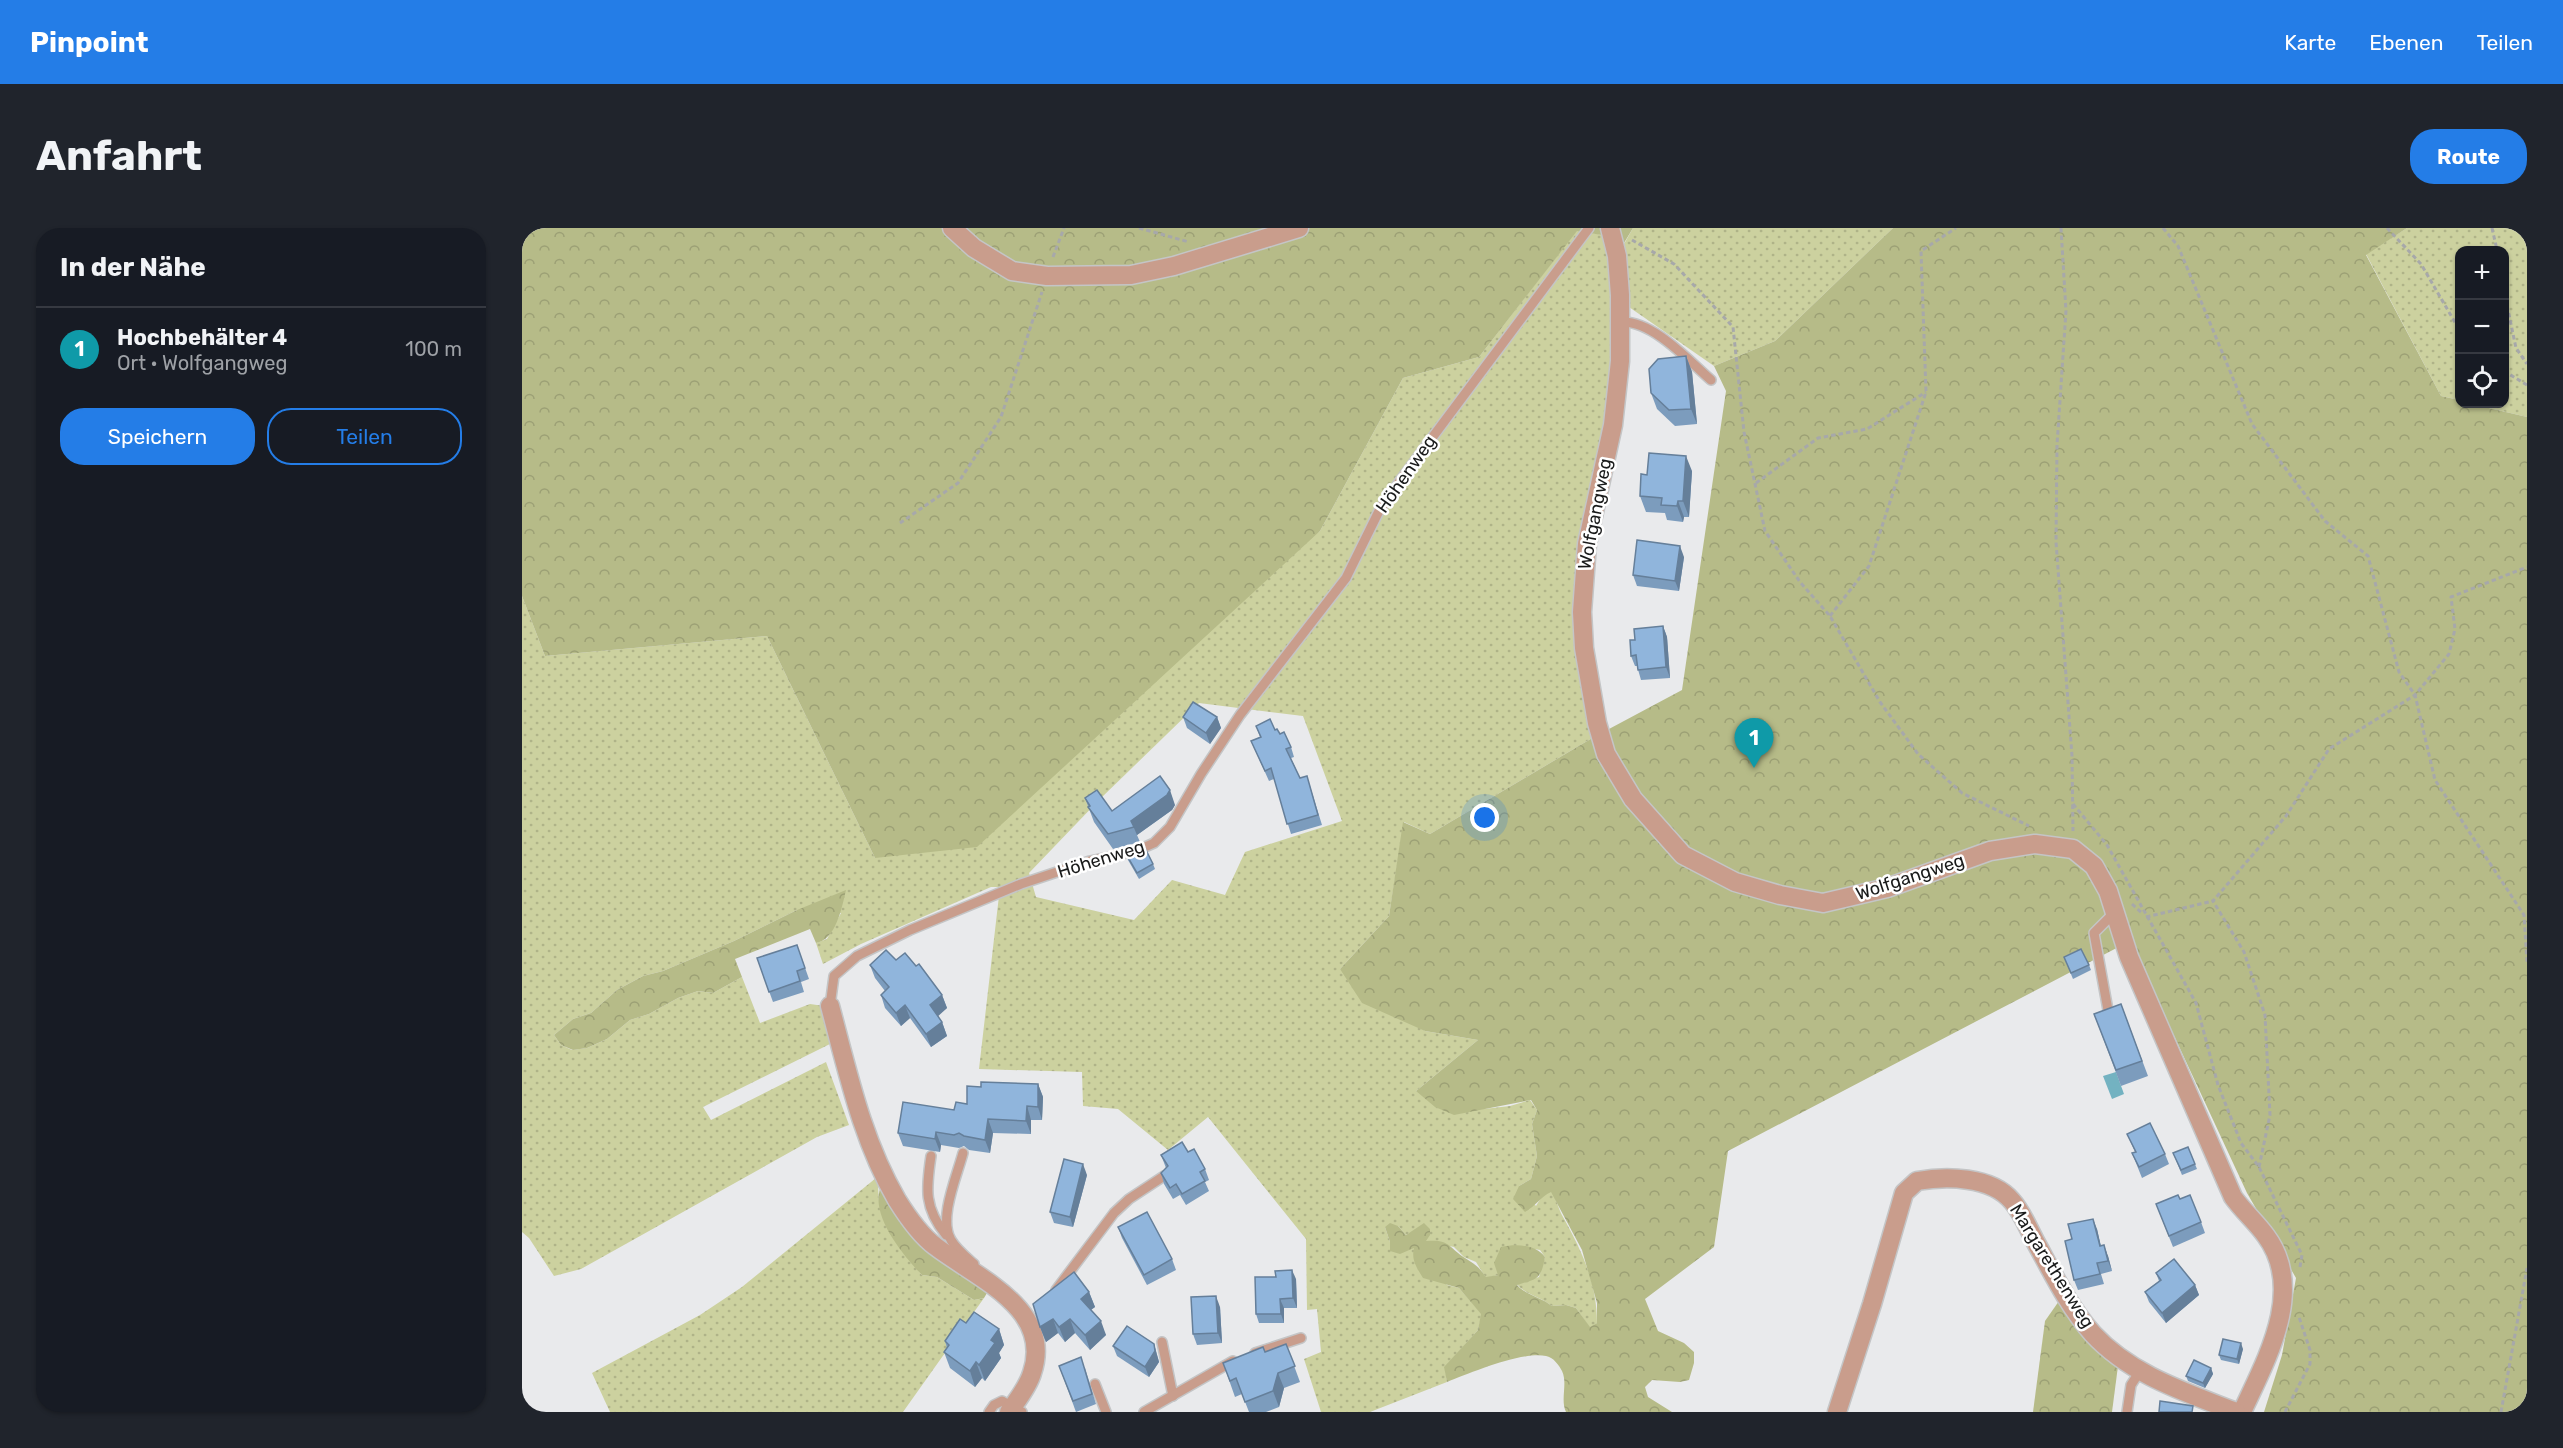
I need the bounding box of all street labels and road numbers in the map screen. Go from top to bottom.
street label: Höhenweg [1371,431,1441,517]
street label: Wolfgangweg [1573,457,1617,571]
street label: Höhenweg [1055,835,1147,883]
street label: Wolfgangweg [1853,849,1967,905]
street label: Margarethenweg [2005,1200,2099,1332]

